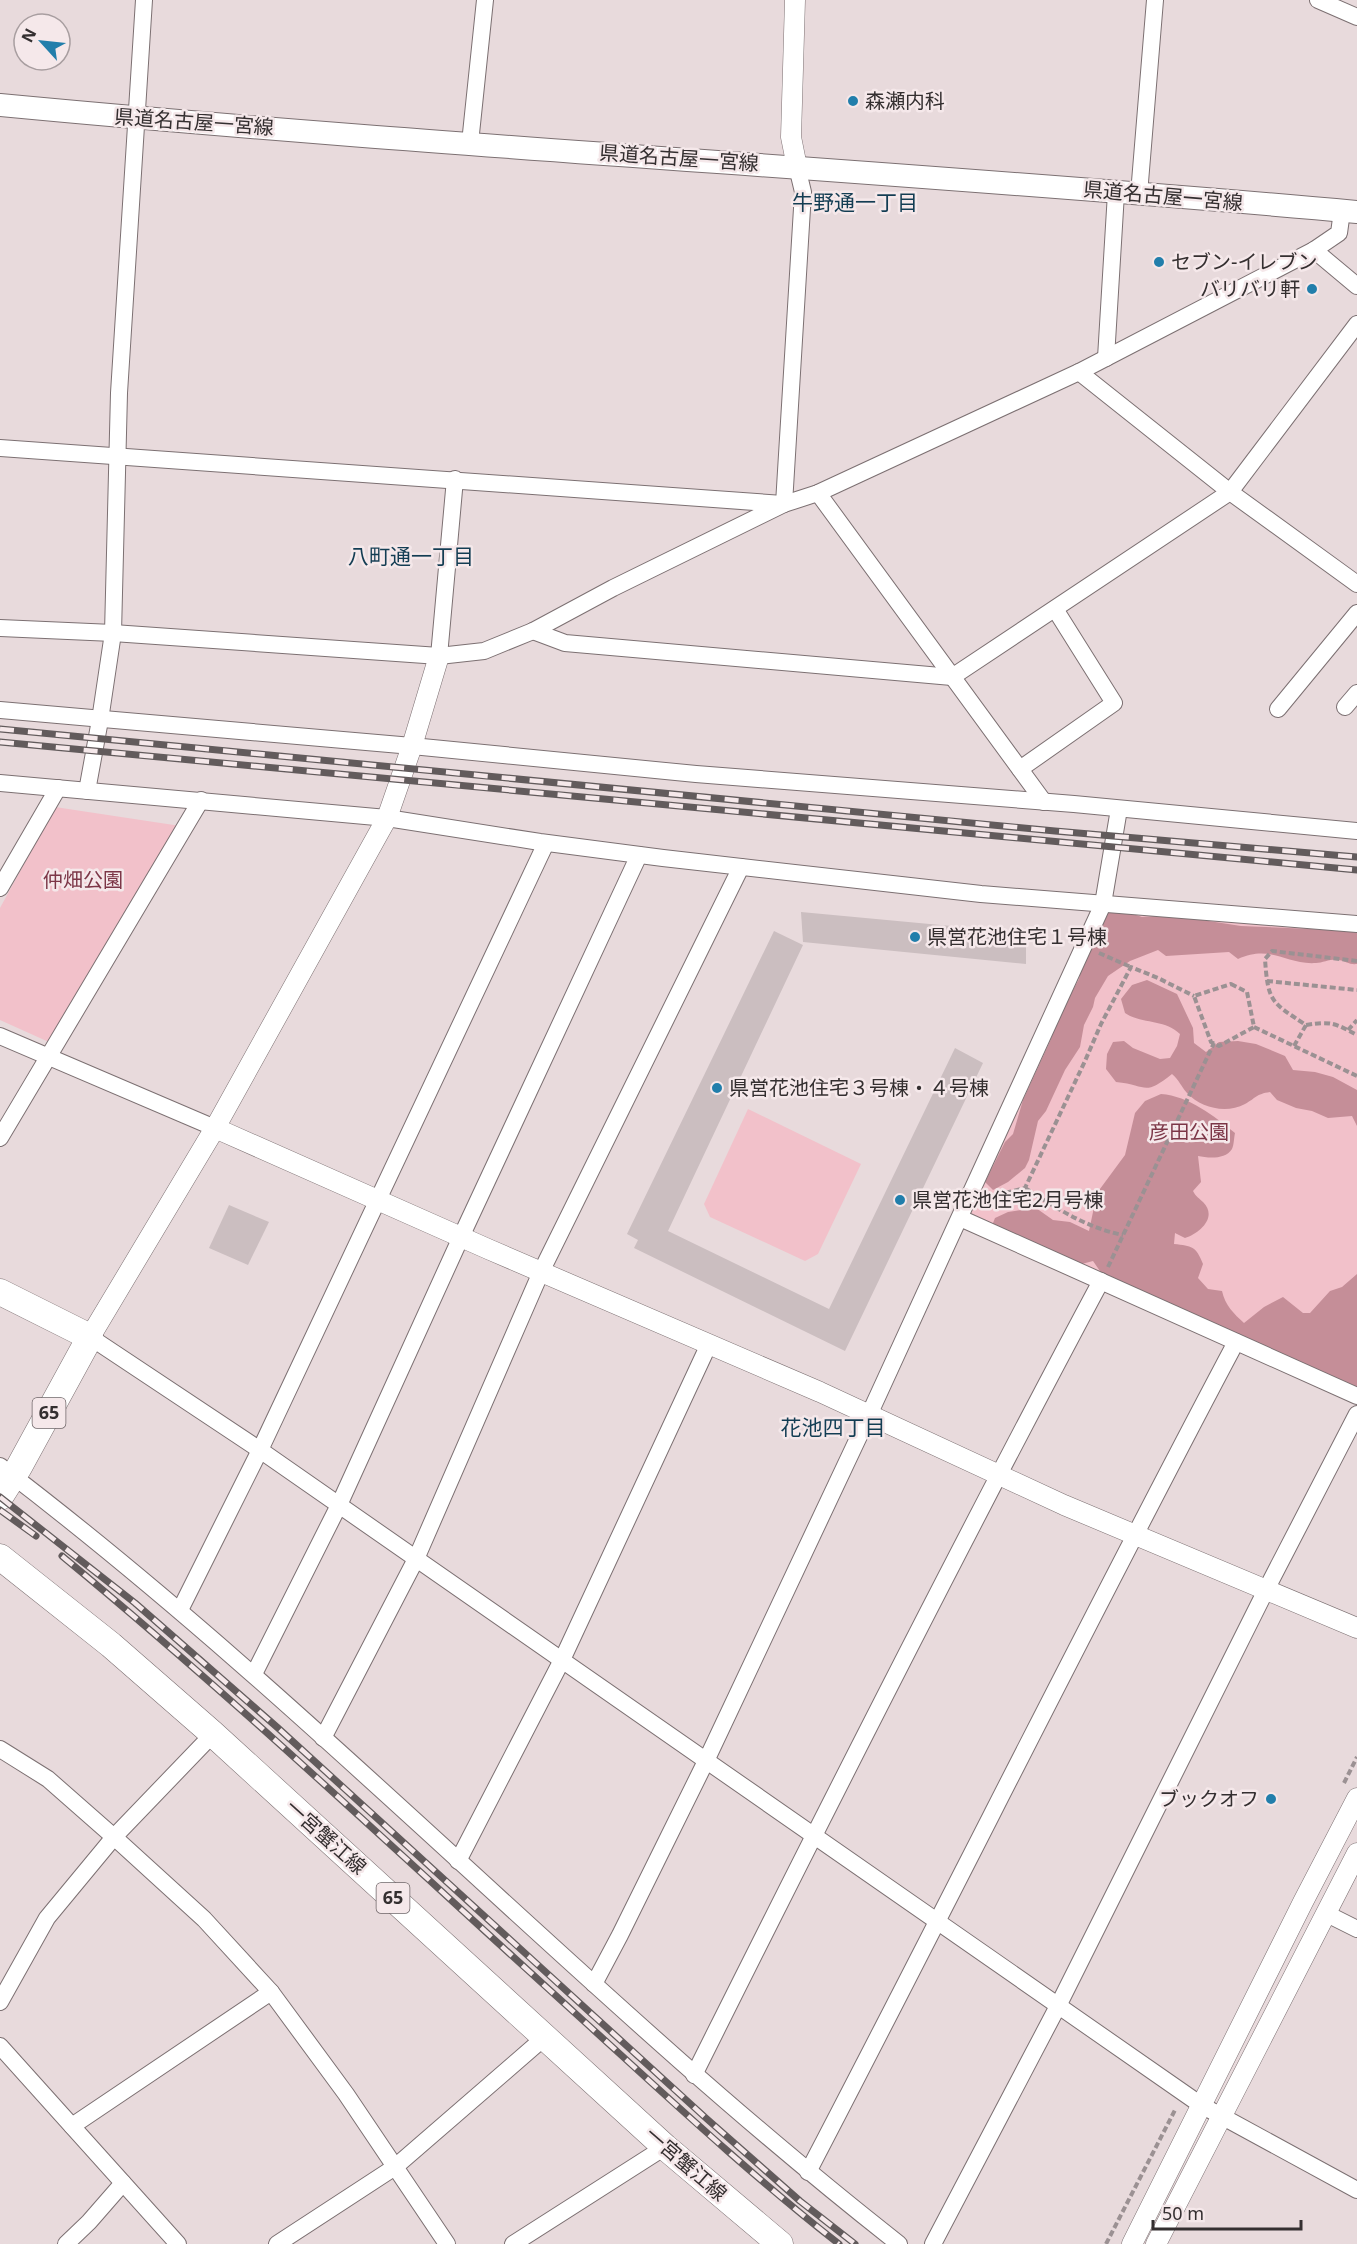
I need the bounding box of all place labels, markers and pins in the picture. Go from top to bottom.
place label: 森瀬内科 [865,87,945,114]
marker: 森瀬内科 [846,94,860,108]
place label: セブン-イレブン [1171,248,1317,275]
marker: セブン-イレブン [1152,255,1166,269]
place label: バリバリ軒 [1200,275,1300,302]
marker: バリバリ軒 [1305,282,1319,296]
place label: 県営花池住宅１号棟 [927,923,1107,950]
marker: 県営花池住宅１号棟 [908,930,922,944]
place label: 県営花池住宅３号棟・４号棟 [729,1074,989,1101]
marker: 県営花池住宅３号棟・４号棟 [710,1081,724,1095]
place label: 県営花池住宅2月号棟 [912,1186,1103,1213]
marker: 県営花池住宅2月号棟 [893,1193,907,1207]
place label: ブックオフ [1159,1785,1259,1812]
marker: ブックオフ [1264,1792,1278,1806]

